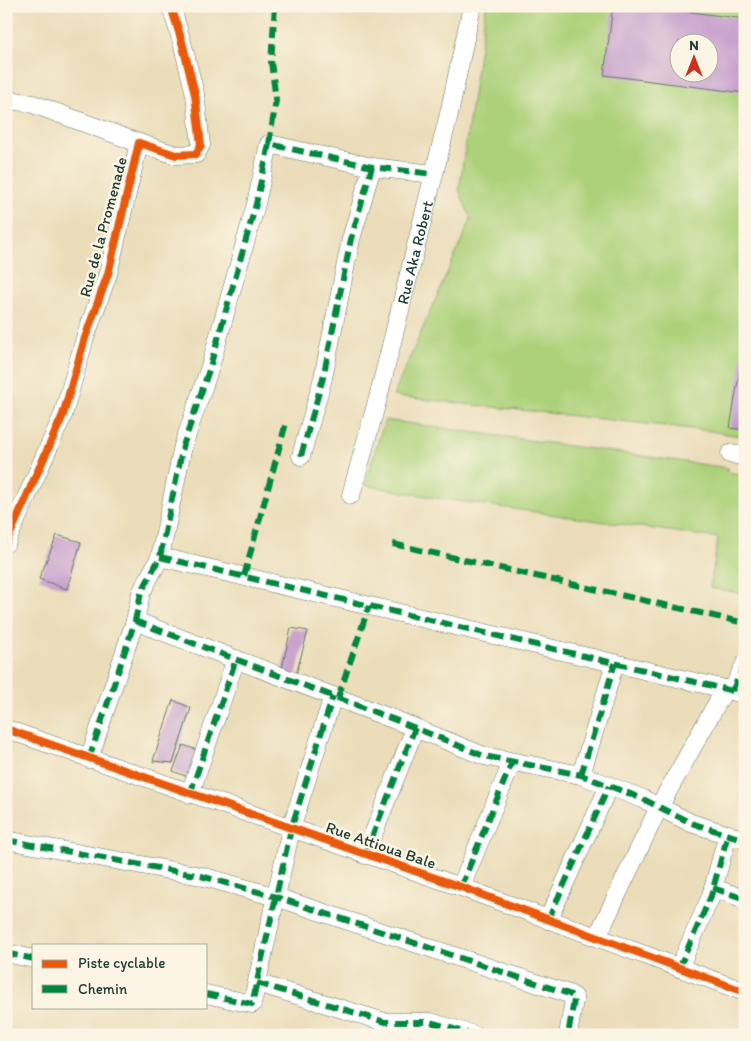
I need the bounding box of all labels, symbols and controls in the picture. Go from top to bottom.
north arrow [668,32,718,82]
text: N [689,37,699,54]
street label: Rue de la Promenade [75,155,131,299]
street label: Rue Aka Robert [392,198,437,306]
street label: Rue Attioua Bale [324,817,438,873]
legend [32,944,208,1008]
text: Piste cyclable [78,954,165,972]
text: Chemin [78,980,128,998]

